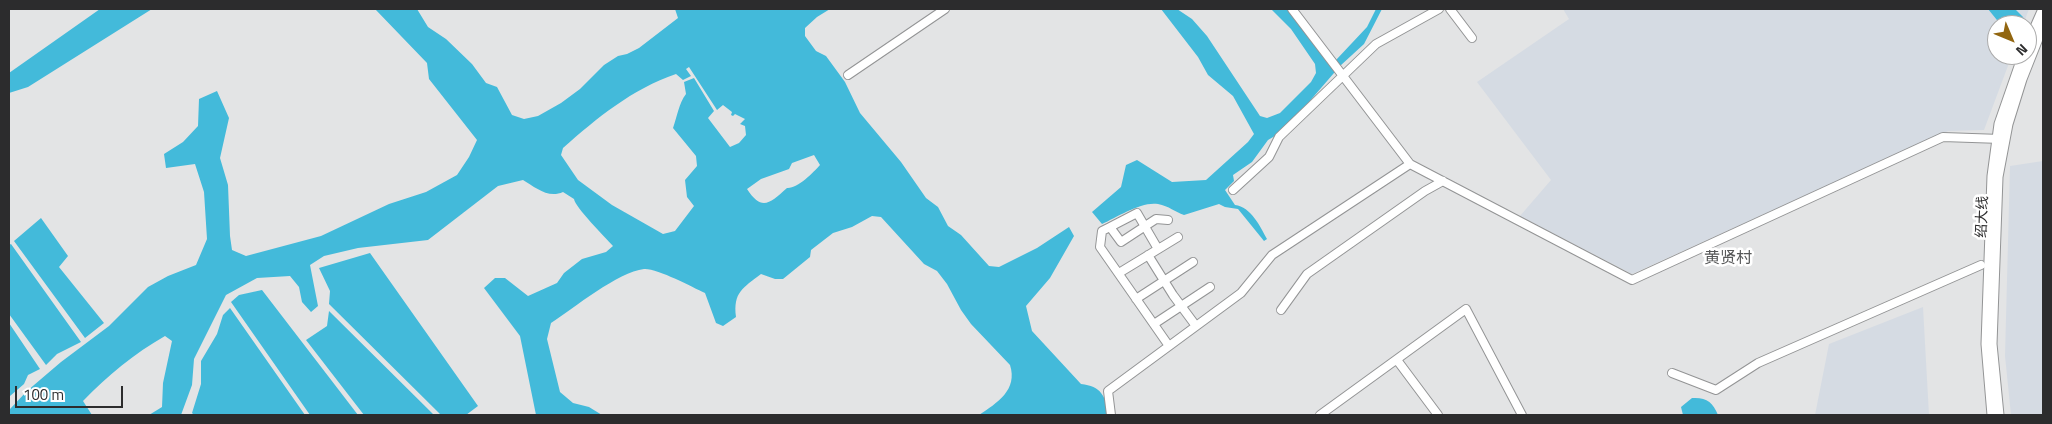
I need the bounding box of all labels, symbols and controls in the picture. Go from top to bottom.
north arrow [1987,15,2037,65]
text: N [2011,39,2033,61]
street label: 绍大线 [1974,196,1992,238]
district label: 黄贤村 [1704,249,1752,269]
scale bar [18,376,125,408]
text: 100 m [23,383,64,406]

